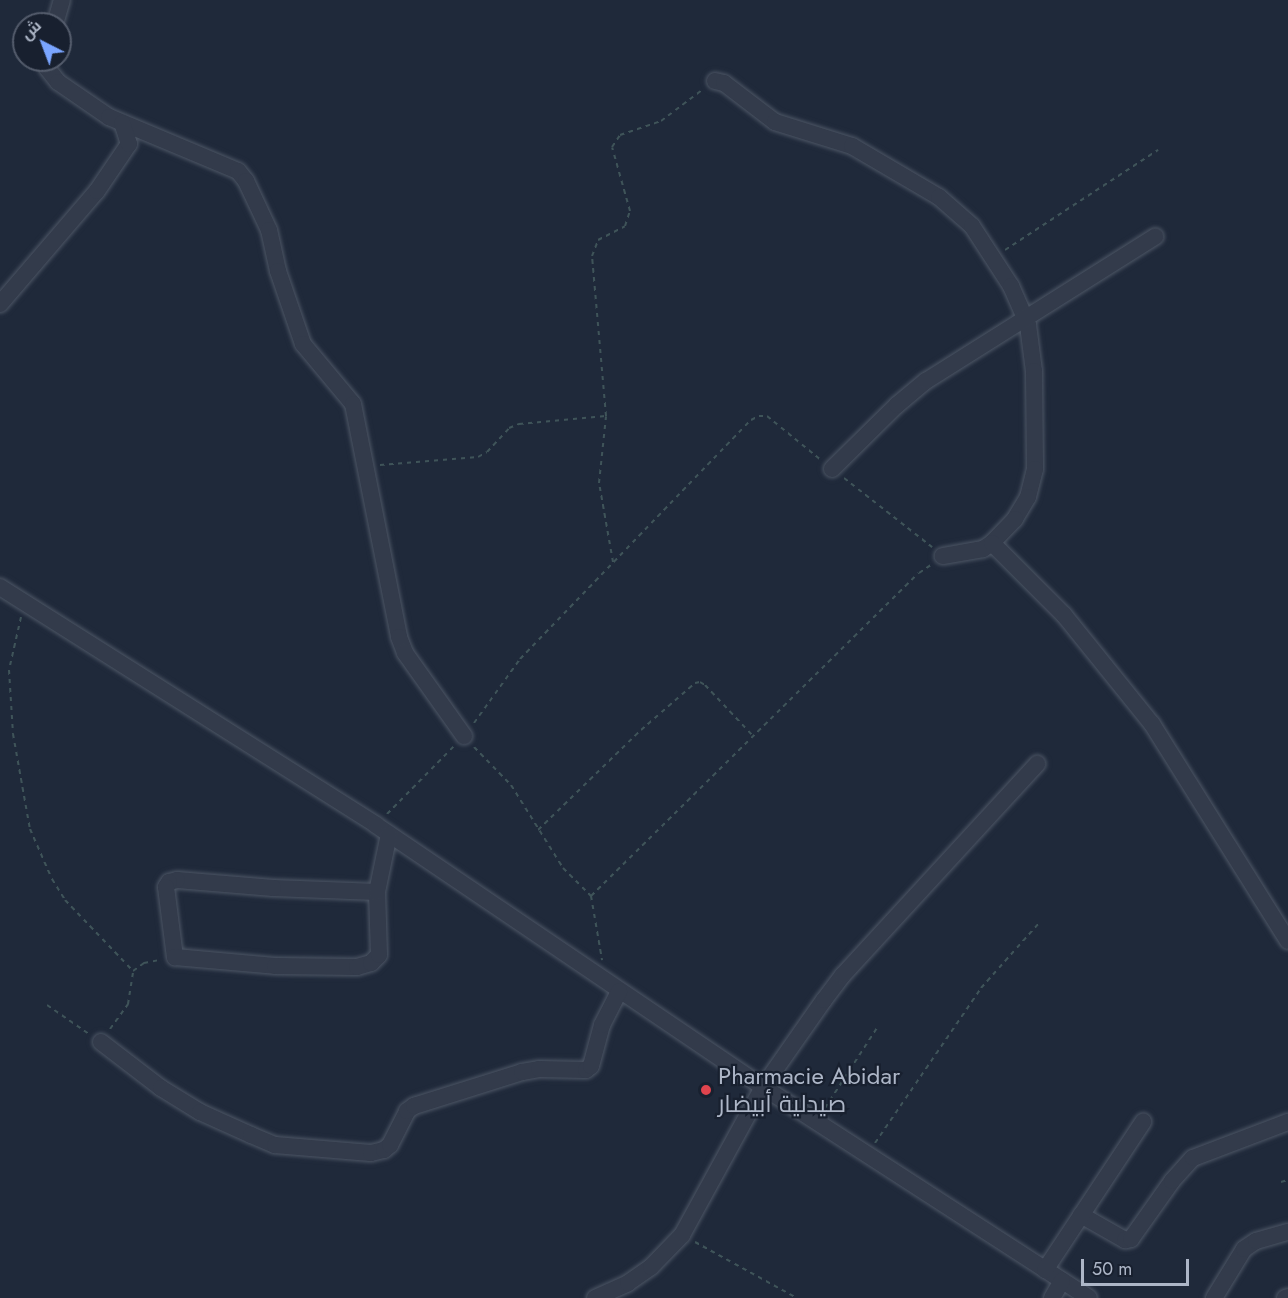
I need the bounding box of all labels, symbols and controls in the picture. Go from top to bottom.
north arrow [12,12,72,72]
text: ش [16,14,46,45]
place label: Pharmacie Abidar صيدلية أبيضار [718,1062,900,1118]
marker: Pharmacie Abidar صيدلية أبيضار [699,1083,713,1097]
scale bar [1084,1247,1192,1285]
text: 50 m [1092,1256,1132,1282]

